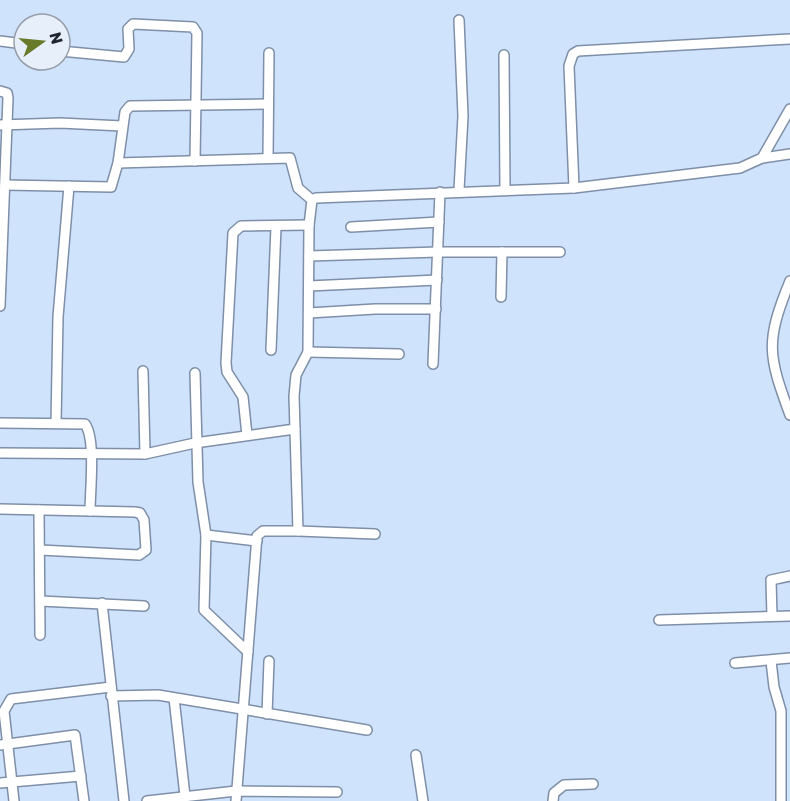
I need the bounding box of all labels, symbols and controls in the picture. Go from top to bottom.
north arrow [12,12,72,72]
text: N [45,30,67,46]

